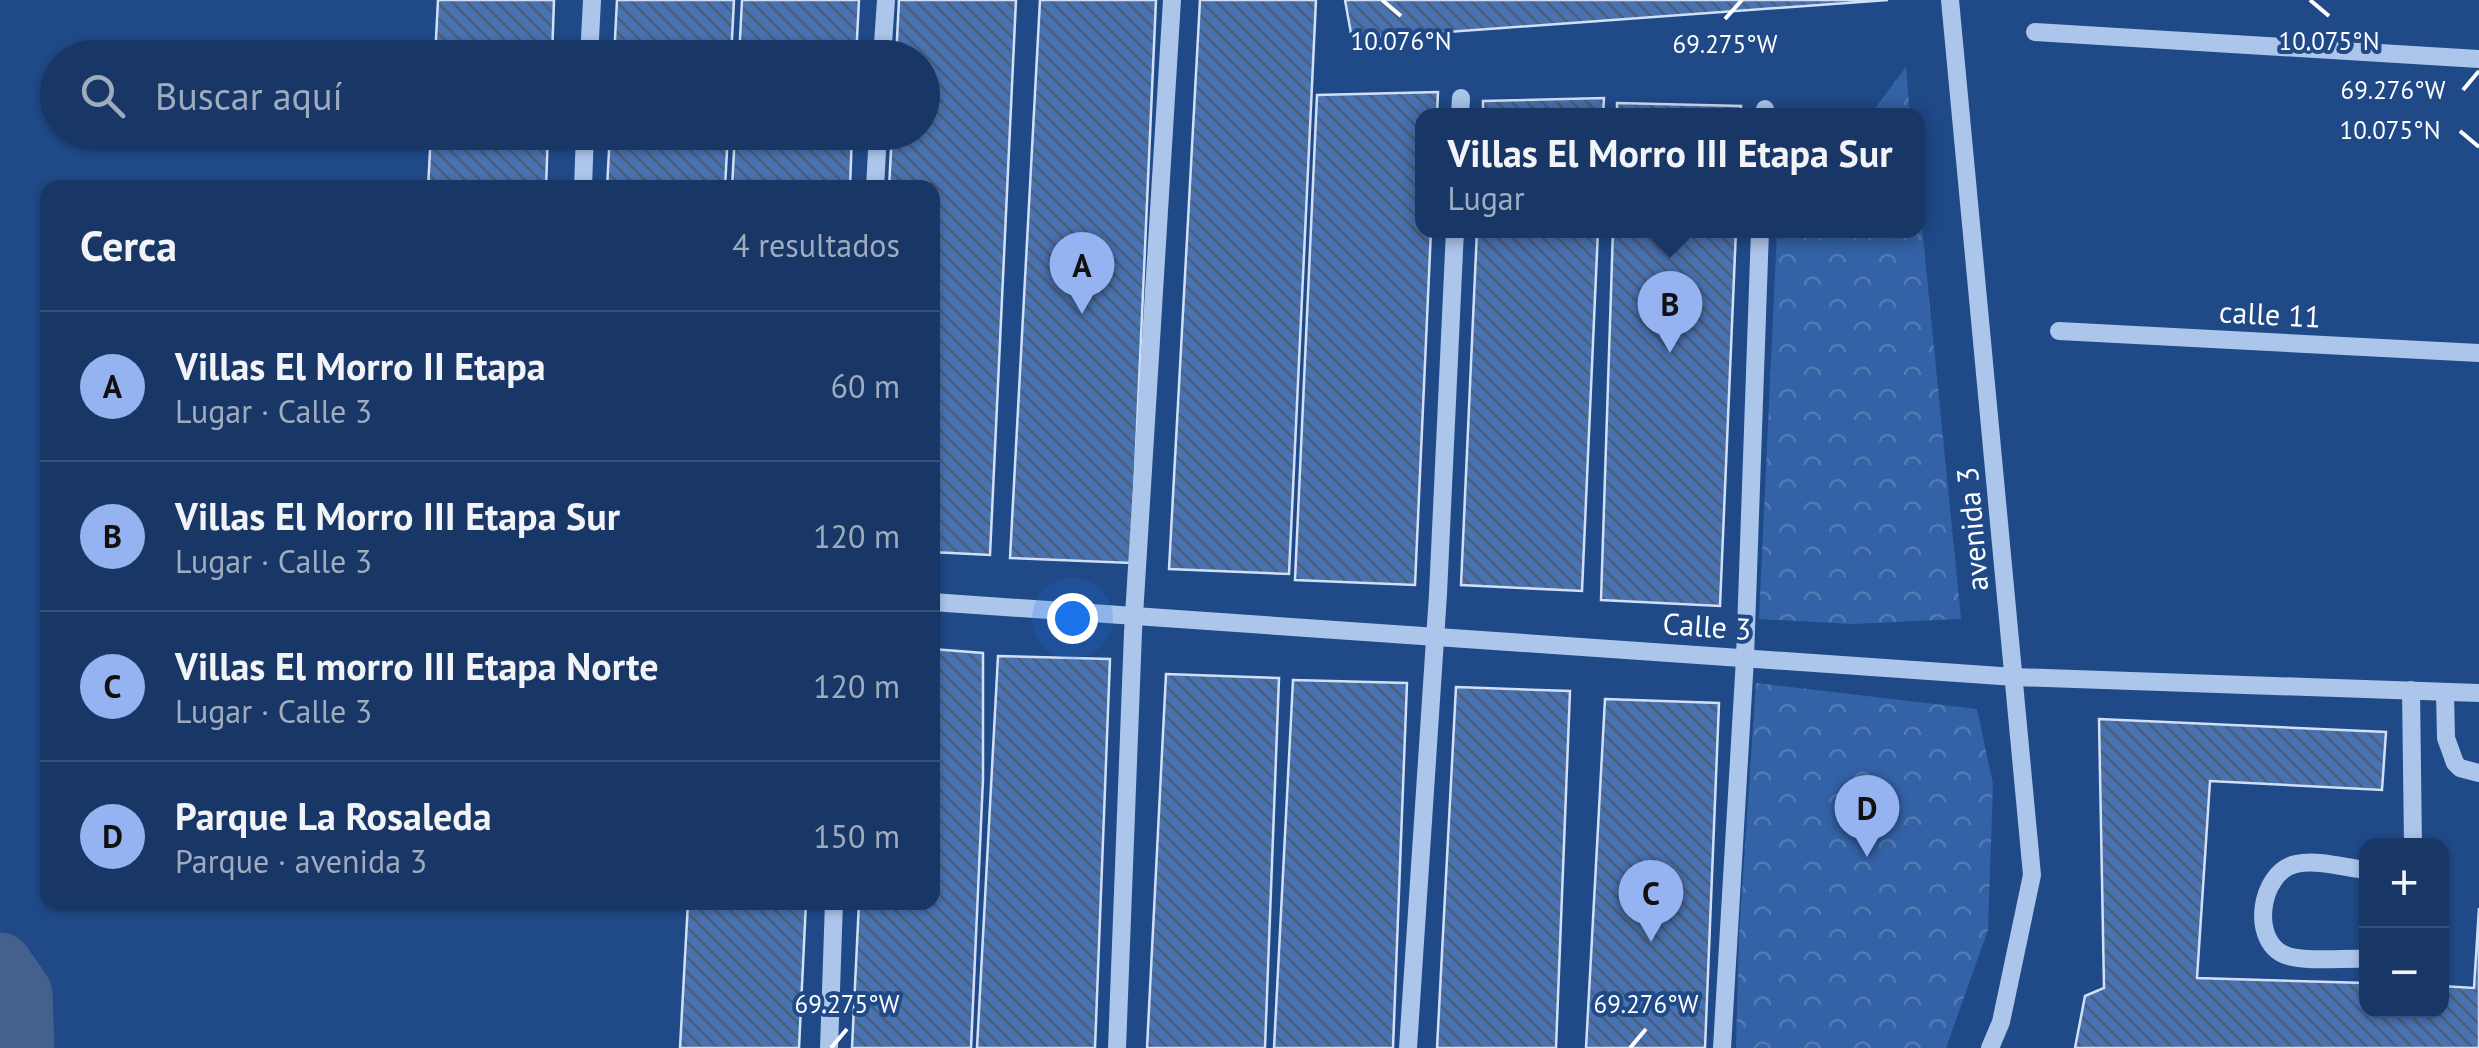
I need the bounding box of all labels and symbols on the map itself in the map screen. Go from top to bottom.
text: 10.076°N [1351,25,1451,57]
text: 10.075°N [2279,25,2379,57]
text: 69.275°W [1673,28,1778,60]
text: 69.276°W [2341,74,2446,106]
text: 10.075°N [2340,114,2440,146]
pin: A [1050,232,1114,314]
pin: B [1638,270,1702,353]
street label: calle 11 [2218,291,2322,336]
street label: avenida 3 [1947,466,1996,593]
your location [1047,593,1098,644]
street label: Calle 3 [1662,603,1753,648]
pin: D [1834,774,1900,857]
pin: C [1618,860,1684,942]
text: 69.275°W [795,988,900,1020]
text: 69.276°W [1594,988,1699,1020]

